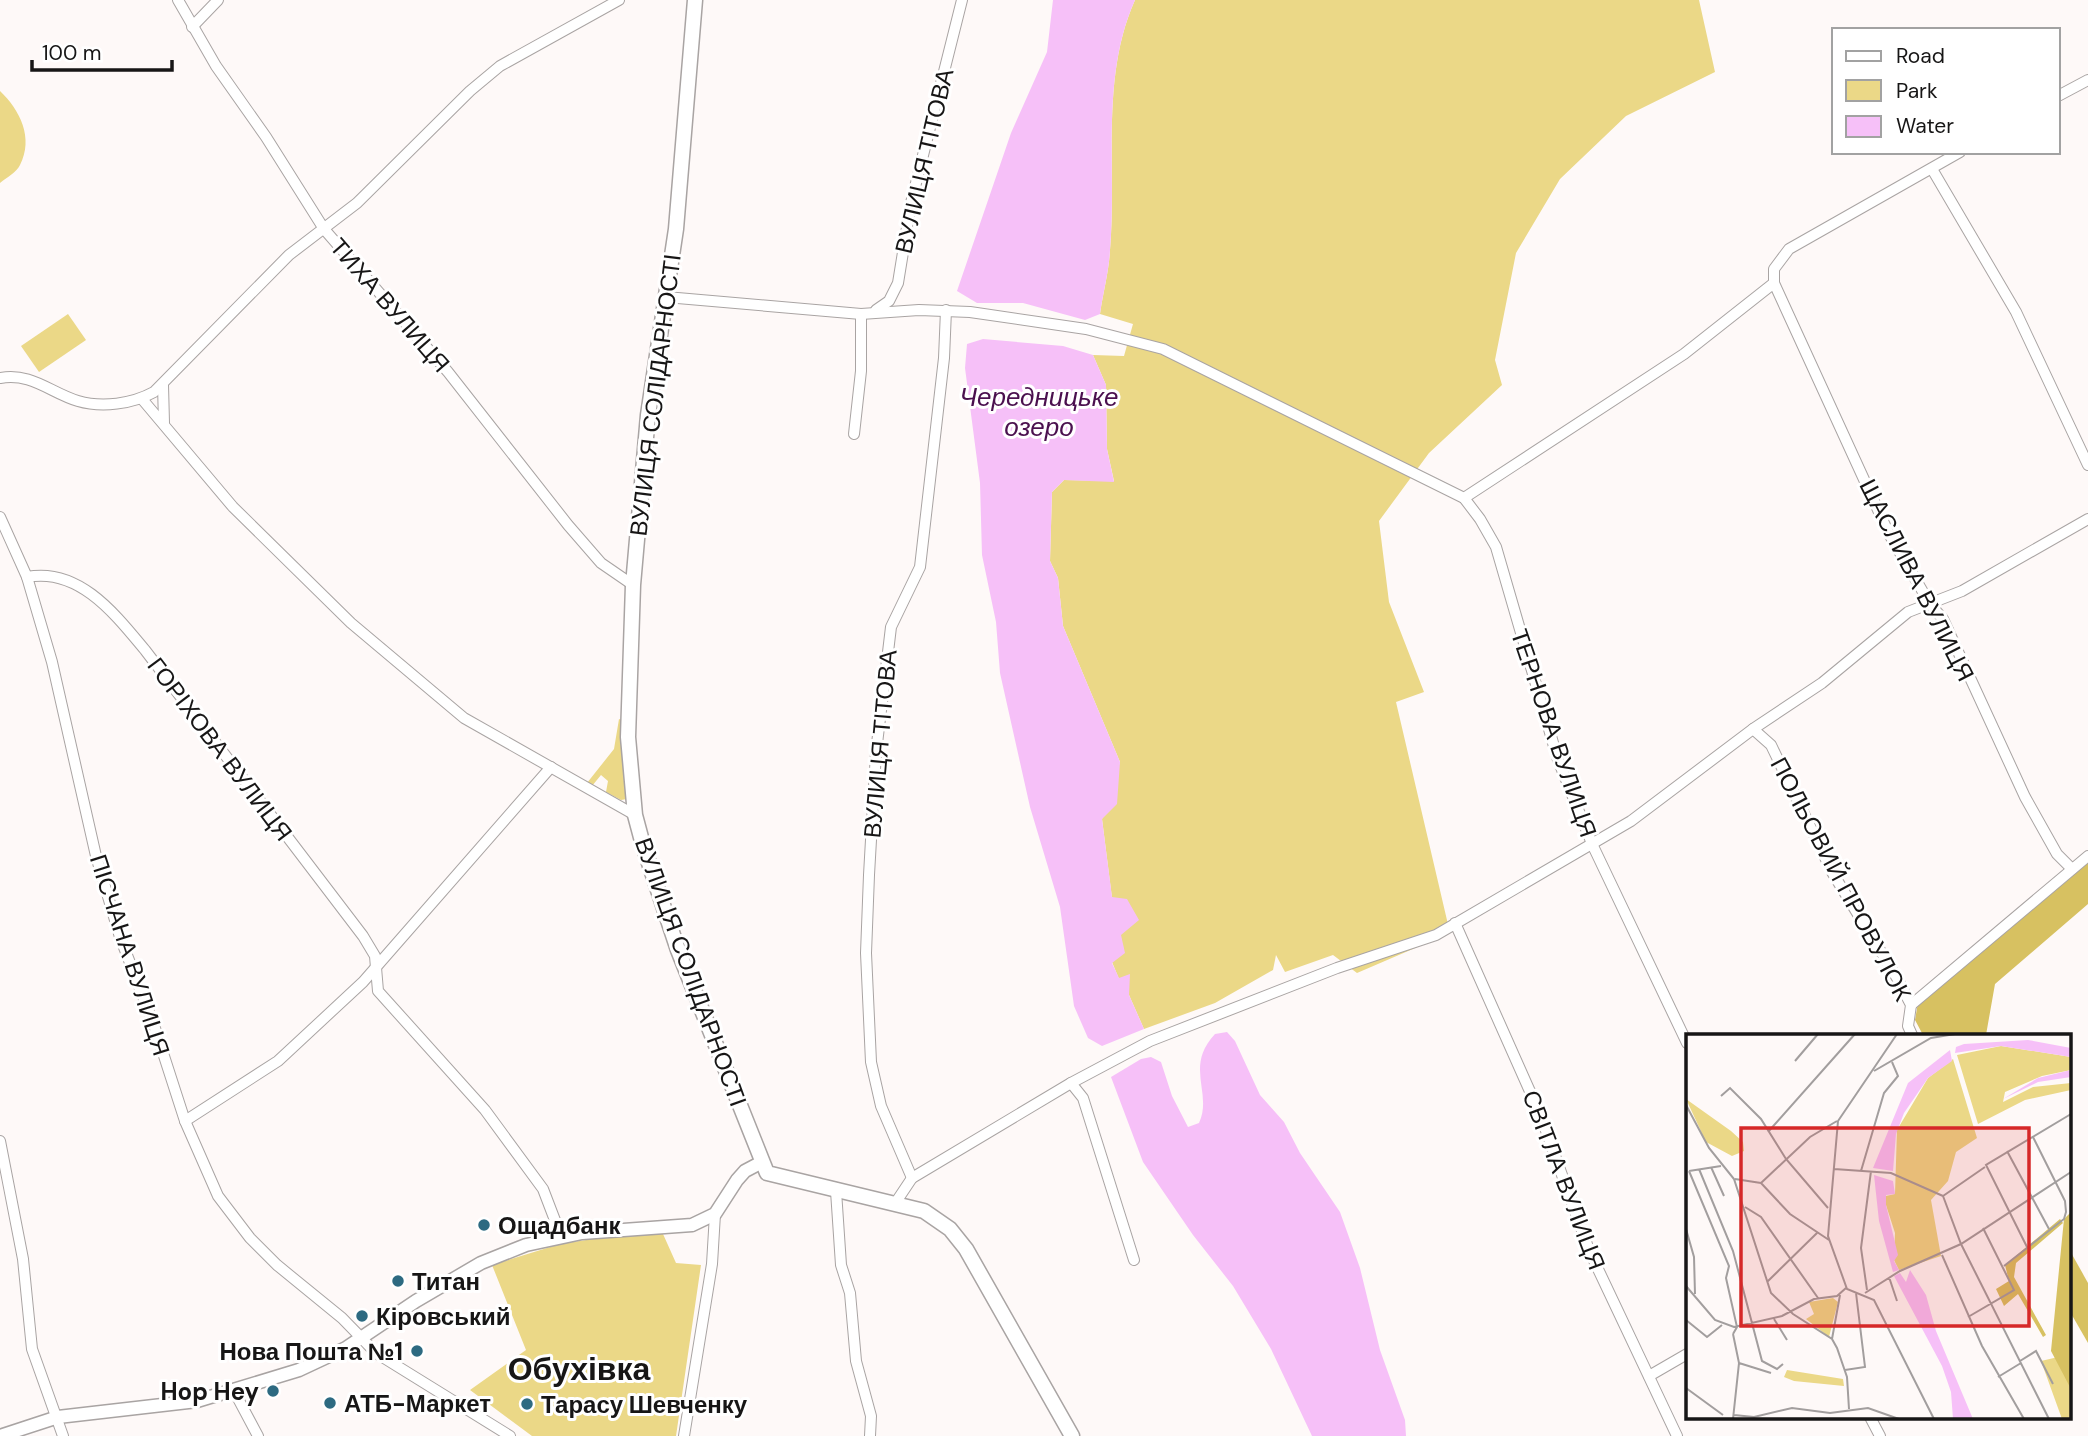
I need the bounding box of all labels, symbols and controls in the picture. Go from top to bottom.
scale bar [32,28,172,72]
legend [1832,28,2060,154]
text: 100 m [42,39,102,67]
text: Road [1896,42,1945,70]
street label: ВУЛИЦЯ ТІТОВА [888,65,960,257]
text: Park [1896,77,1938,105]
text: Water [1896,112,1954,140]
street label: ТИХА ВУЛИЦЯ [323,231,457,379]
street label: ВУЛИЦЯ СОЛІДАРНОСТІ [622,252,688,538]
water label: Чередницьке озеро [959,380,1119,444]
street label: ЩАСЛИВА ВУЛИЦЯ [1853,474,1981,686]
street label: ТЕРНОВА ВУЛИЦЯ [1504,625,1604,841]
street label: ВУЛИЦЯ ТІТОВА [856,649,904,839]
street label: ГОРІХОВА ВУЛИЦЯ [141,651,299,847]
street label: ПОЛЬОВИЙ ПРОВУЛОК [1764,752,1918,1006]
street label: ВУЛИЦЯ СОЛІДАРНОСТІ [628,833,754,1111]
street label: ПІСЧАНА ВУЛИЦЯ [83,850,177,1060]
inset map [1686,1034,2070,1418]
street label: СВІТЛА ВУЛИЦЯ [1515,1086,1613,1274]
place label: Ощадбанк [498,1210,621,1241]
marker: Ощадбанк [476,1217,492,1233]
place label: Титан [412,1266,480,1297]
marker: Титан [390,1273,406,1289]
place label: Кіровський [376,1301,510,1332]
marker: Кіровський [354,1308,370,1324]
place label: Нова Пошта №1 [219,1336,403,1367]
marker: Нова Пошта №1 [409,1343,425,1359]
district label: Обухівка [508,1348,651,1390]
place label: Hop Hey [160,1376,260,1407]
marker: Hop Hey [265,1383,281,1399]
place label: АТБ-Маркет [344,1388,491,1419]
place label: Тарасу Шевченку [541,1389,748,1420]
marker: АТБ-Маркет [322,1395,338,1411]
marker: Тарасу Шевченку [519,1396,535,1412]

